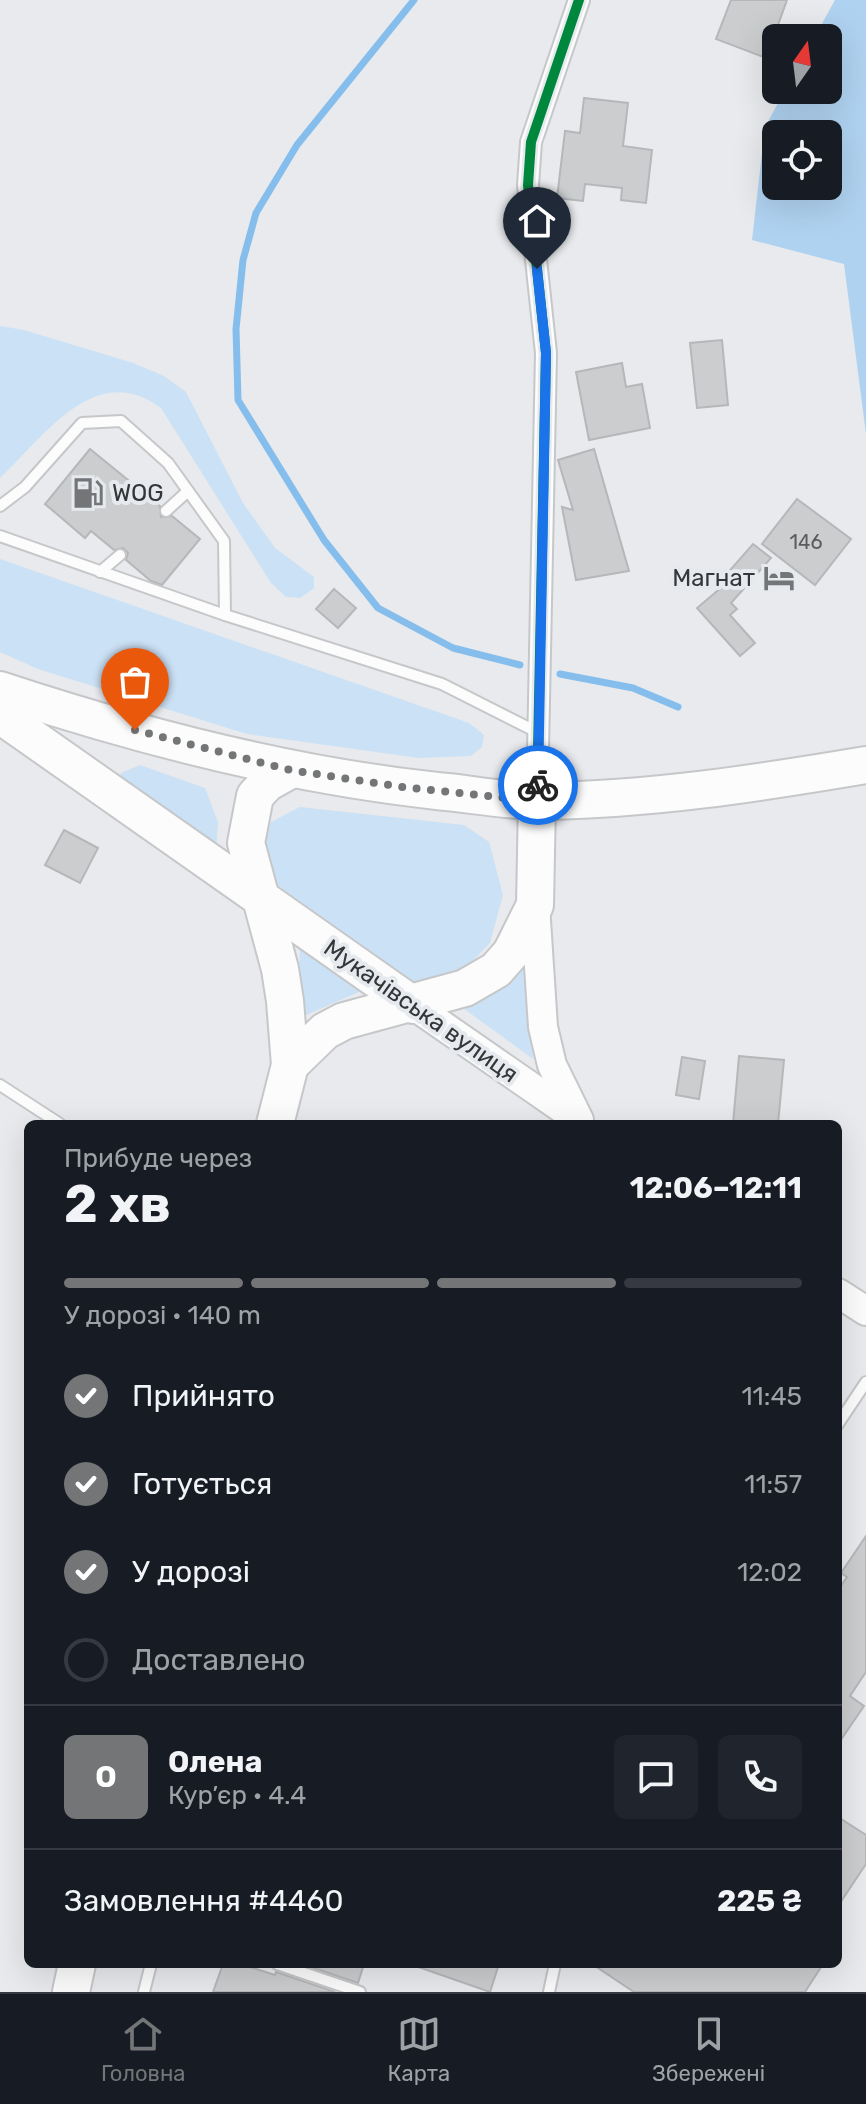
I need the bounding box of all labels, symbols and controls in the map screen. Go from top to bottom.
north arrow [762,24,842,104]
map controls [762,24,842,200]
button: locate [762,120,842,200]
pin [503,187,571,269]
icon: home [515,199,559,243]
fuel station icon: WOG [71,476,105,510]
place label: WOG [112,479,164,507]
house number: 146 [789,530,823,554]
hotel icon: Магнат [762,561,796,595]
place label: Магнат [672,564,755,592]
pin [101,648,169,730]
icon: bag [113,660,157,704]
courier [498,745,578,825]
icon: bike [516,763,560,807]
street label: Мукачівська вулиця [319,933,523,1089]
text: Прибуде через [64,1143,252,1174]
text: 12:06–12:11 [630,1170,802,1206]
text: 2 хв [64,1173,171,1235]
text: У дорозі · 140 m [64,1300,261,1331]
icon: check [64,1374,108,1418]
text: Прийнято [132,1378,275,1414]
text: 11:45 [741,1381,802,1412]
icon: check [64,1462,108,1506]
text: Готується [132,1466,272,1502]
text: 11:57 [744,1469,802,1500]
icon: check [64,1550,108,1594]
text: У дорозі [132,1554,250,1590]
text: 12:02 [737,1557,802,1588]
text: Доставлено [132,1642,305,1678]
button: chat [614,1735,698,1819]
button: phone [718,1735,802,1819]
text: Олена [168,1744,262,1780]
text: О [95,1759,117,1795]
text: Кур’єр · 4.4 [168,1780,306,1811]
text: Замовлення #4460 [64,1883,343,1919]
text: 225 ₴ [717,1883,802,1919]
tab: Головна [101,2012,185,2087]
tab: Карта [387,2012,450,2087]
tab: Збережені [652,2012,765,2087]

